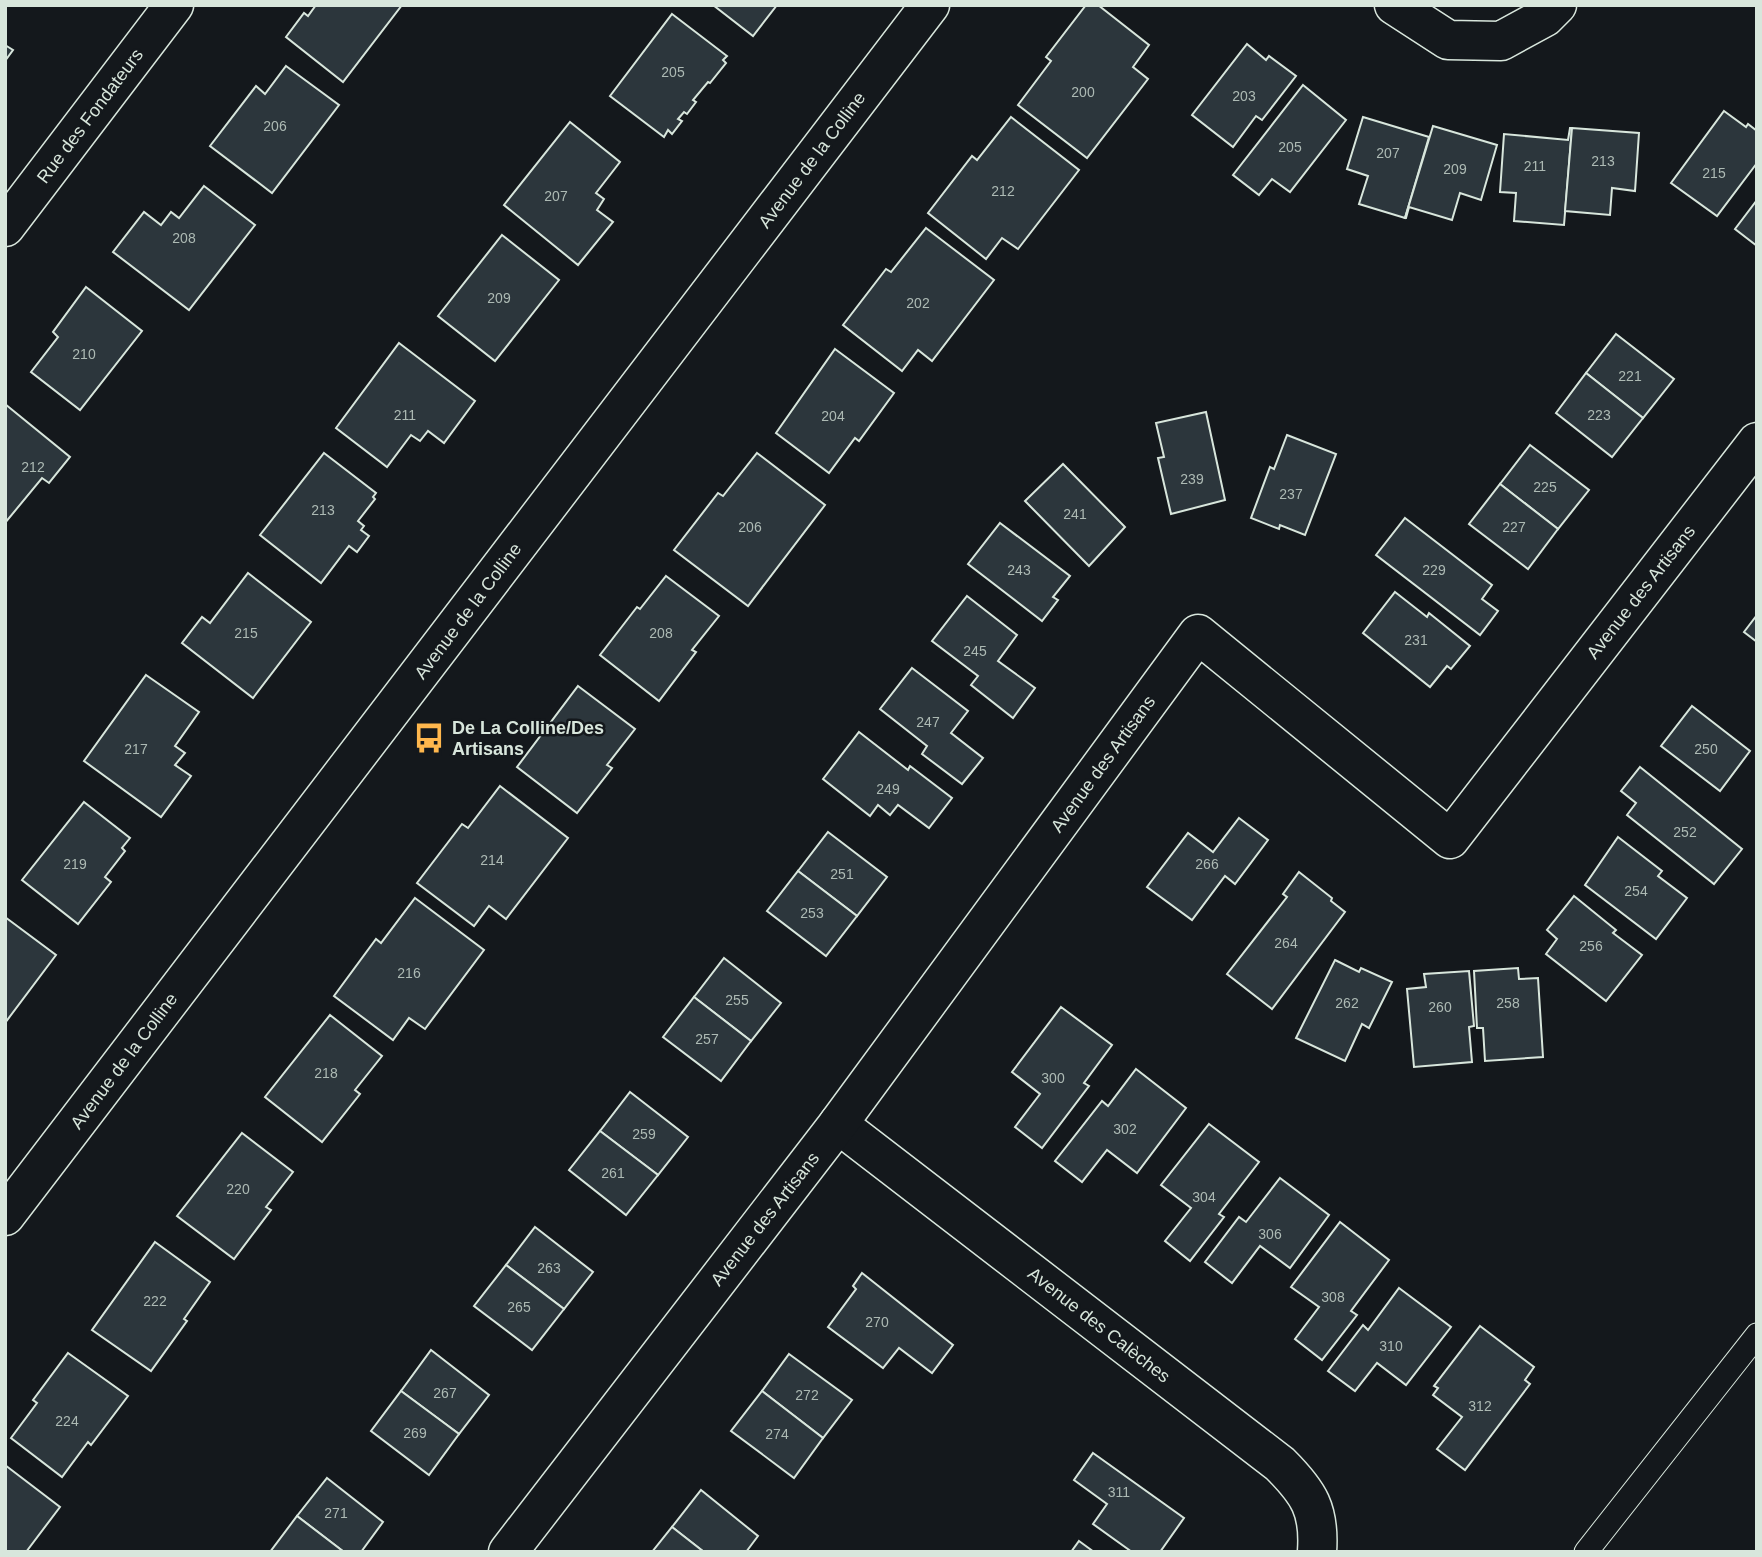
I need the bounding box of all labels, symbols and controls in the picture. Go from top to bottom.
street label: Rue des Fondateurs [33,45,147,187]
house number: 205 [661,64,685,80]
house number: 200 [1071,84,1095,100]
street label: Avenue de la Colline [754,88,870,232]
house number: 203 [1232,88,1256,104]
house number: 206 [263,118,287,134]
house number: 205 [1278,139,1302,155]
house number: 207 [1376,145,1400,161]
house number: 213 [1591,153,1615,169]
house number: 211 [1524,158,1546,174]
house number: 209 [1443,161,1467,177]
house number: 215 [1702,165,1726,181]
house number: 212 [991,183,1015,199]
house number: 207 [544,188,568,204]
house number: 208 [172,230,196,246]
house number: 209 [487,290,511,306]
house number: 202 [906,295,930,311]
house number: 210 [72,346,96,362]
house number: 221 [1618,368,1642,384]
house number: 211 [394,407,416,423]
house number: 223 [1587,407,1611,423]
house number: 204 [821,408,845,424]
house number: 212 [21,459,45,475]
house number: 239 [1180,471,1204,487]
house number: 225 [1533,479,1557,495]
house number: 237 [1279,486,1303,502]
house number: 213 [311,502,335,518]
house number: 241 [1063,506,1087,522]
house number: 206 [738,519,762,535]
house number: 227 [1502,519,1526,535]
street label: Avenue des Artisans [1583,521,1699,663]
street label: Avenue de la Colline [410,539,526,683]
house number: 243 [1007,562,1031,578]
house number: 229 [1422,562,1446,578]
house number: 215 [234,625,258,641]
house number: 208 [649,625,673,641]
house number: 231 [1404,632,1428,648]
house number: 245 [963,643,987,659]
street label: Avenue des Artisans [1047,692,1159,836]
house number: 247 [916,714,940,730]
place label: De La Colline/Des Artisans [452,718,604,759]
bus stop icon: De La Colline/Des Artisans [412,721,446,755]
house number: 217 [124,741,148,757]
house number: 250 [1694,741,1718,757]
house number: 249 [876,781,900,797]
house number: 252 [1673,824,1697,840]
house number: 214 [480,852,504,868]
house number: 219 [63,856,87,872]
house number: 266 [1195,856,1219,872]
house number: 251 [830,866,854,882]
house number: 254 [1624,883,1648,899]
house number: 253 [800,905,824,921]
house number: 264 [1274,935,1298,951]
house number: 256 [1579,938,1603,954]
house number: 216 [397,965,421,981]
street label: Avenue de la Colline [66,989,182,1133]
house number: 255 [725,992,749,1008]
house number: 262 [1335,995,1359,1011]
house number: 258 [1496,995,1520,1011]
house number: 260 [1428,999,1452,1015]
house number: 257 [695,1031,719,1047]
house number: 218 [314,1065,338,1081]
house number: 300 [1041,1070,1065,1086]
house number: 302 [1113,1121,1137,1137]
house number: 259 [632,1126,656,1142]
street label: Avenue des Artisans [707,1148,823,1290]
house number: 261 [601,1165,625,1181]
house number: 220 [226,1181,250,1197]
house number: 304 [1192,1189,1216,1205]
house number: 306 [1258,1226,1282,1242]
house number: 263 [537,1260,561,1276]
street label: Avenue des Calèches [1024,1263,1174,1387]
house number: 308 [1321,1289,1345,1305]
house number: 222 [143,1293,167,1309]
house number: 265 [507,1299,531,1315]
house number: 270 [865,1314,889,1330]
house number: 310 [1379,1338,1403,1354]
house number: 267 [433,1385,457,1401]
house number: 272 [795,1387,819,1403]
house number: 312 [1468,1398,1492,1414]
house number: 224 [55,1413,79,1429]
house number: 269 [403,1425,427,1441]
house number: 274 [765,1426,789,1442]
house number: 311 [1108,1484,1130,1500]
house number: 271 [324,1505,348,1521]

